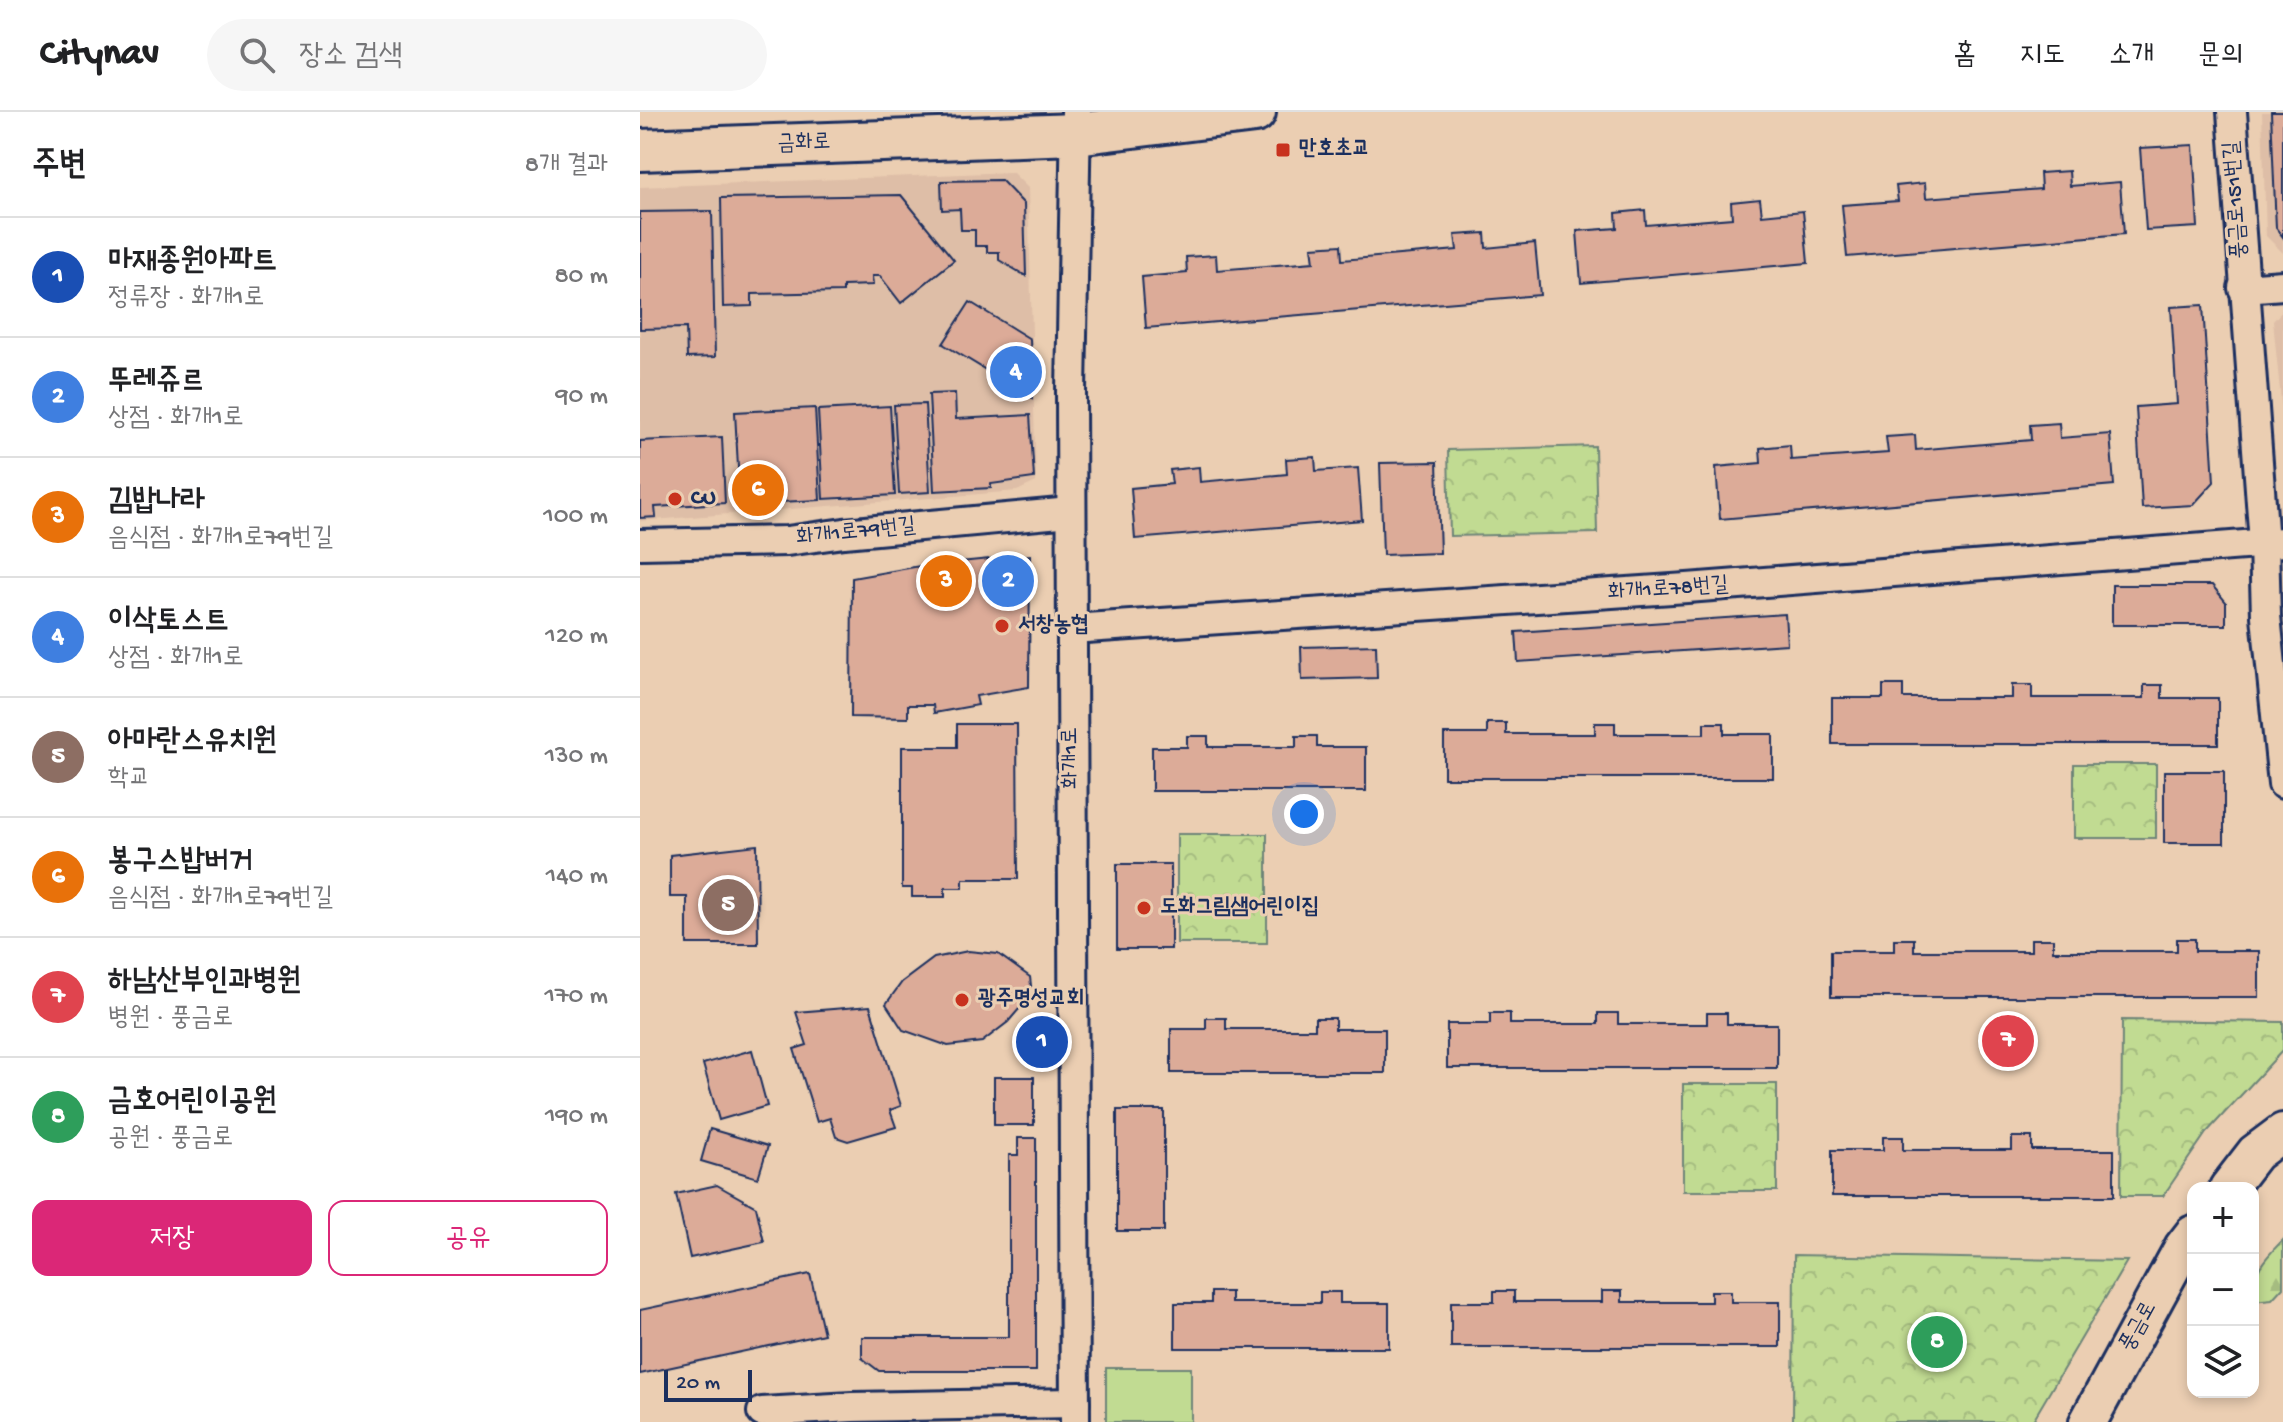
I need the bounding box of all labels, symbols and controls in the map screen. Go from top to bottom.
search box [207,19,767,91]
text: Citynav [40,33,159,77]
icon: search [235,33,279,77]
text: 장소 검색 [299,40,403,75]
text: 홈 [1953,40,1976,73]
text: 지도 [2020,40,2065,73]
text: 소개 [2109,40,2154,73]
text: 문의 [2198,40,2243,73]
street label: 금화로 [777,130,831,158]
place label: 만호초교 [1299,137,1370,163]
street label: 풍금로151번길 [2220,140,2254,260]
marker: 만호초교 [1274,141,1292,159]
text: 주변 [32,147,87,187]
text: 8개 결과 [525,151,608,182]
text: 마재종원아파트 [108,245,277,280]
text: 1 [53,262,63,293]
text: 80 m [554,262,608,293]
text: 정류장 · 화개1로 [108,284,265,315]
pin: 4 [990,342,1042,402]
text: 뚜레쥬르 [108,365,205,400]
text: 2 [52,382,64,413]
text: 90 m [556,382,608,413]
text: 상점 · 화개1로 [108,404,244,435]
pin: 6 [732,460,784,520]
text: 김밥나라 [108,485,205,520]
place label: CU [690,486,716,512]
marker: CU [666,490,684,508]
text: 3 [51,502,65,533]
text: 100 m [543,502,608,533]
street label: 화개1로79번길 [795,514,917,552]
text: 음식점 · 화개1로79번길 [108,524,333,555]
pin: 3 [920,551,972,611]
pin: 2 [982,551,1034,611]
street label: 화개1로78번길 [1607,573,1729,607]
text: 이삭토스트 [108,605,229,640]
place label: 서창농협 [1018,613,1089,639]
marker: 서창농협 [993,617,1011,635]
text: 4 [52,622,64,653]
text: 120 m [545,622,608,653]
text: 상점 · 화개1로 [108,644,244,675]
text: 아마란스유치원 [108,725,277,760]
street label: 화개1로 [1058,727,1086,789]
text: 5 [51,742,65,773]
text: 130 m [545,742,608,773]
text: 학교 [108,764,150,795]
your location [1284,794,1324,834]
text: 봉구스밥버거 [108,845,253,880]
text: 6 [51,862,65,893]
text: 140 m [546,862,608,893]
pin: 5 [702,875,754,935]
text: 음식점 · 화개1로79번길 [108,884,333,915]
place label: 도화그림샘어린이집 [1160,895,1319,921]
marker: 도화그림샘어린이집 [1135,899,1153,917]
text: 하남산부인과병원 [108,965,301,1000]
text: 7 [51,982,65,1013]
text: 170 m [545,982,608,1013]
place label: 광주명성교회 [978,987,1084,1013]
marker: 광주명성교회 [953,991,971,1009]
text: 병원 · 풍금로 [108,1004,233,1035]
pin: 7 [1982,1011,2034,1071]
pin: 1 [1016,1012,1068,1072]
text: 금호어린이공원 [108,1085,277,1120]
text: 8 [51,1102,65,1133]
text: 190 m [545,1102,608,1133]
text: 공원 · 풍금로 [108,1124,233,1155]
map controls [2187,1182,2259,1398]
button: + [2187,1182,2259,1254]
button: 저장 [32,1200,312,1276]
button: 공유 [328,1200,608,1276]
button: − [2187,1254,2259,1326]
street label: 풍금로 [2115,1297,2163,1357]
pin: 8 [1911,1312,1963,1372]
button: layers [2187,1326,2259,1398]
scale bar [664,1366,752,1402]
text: 20 m [676,1371,720,1397]

